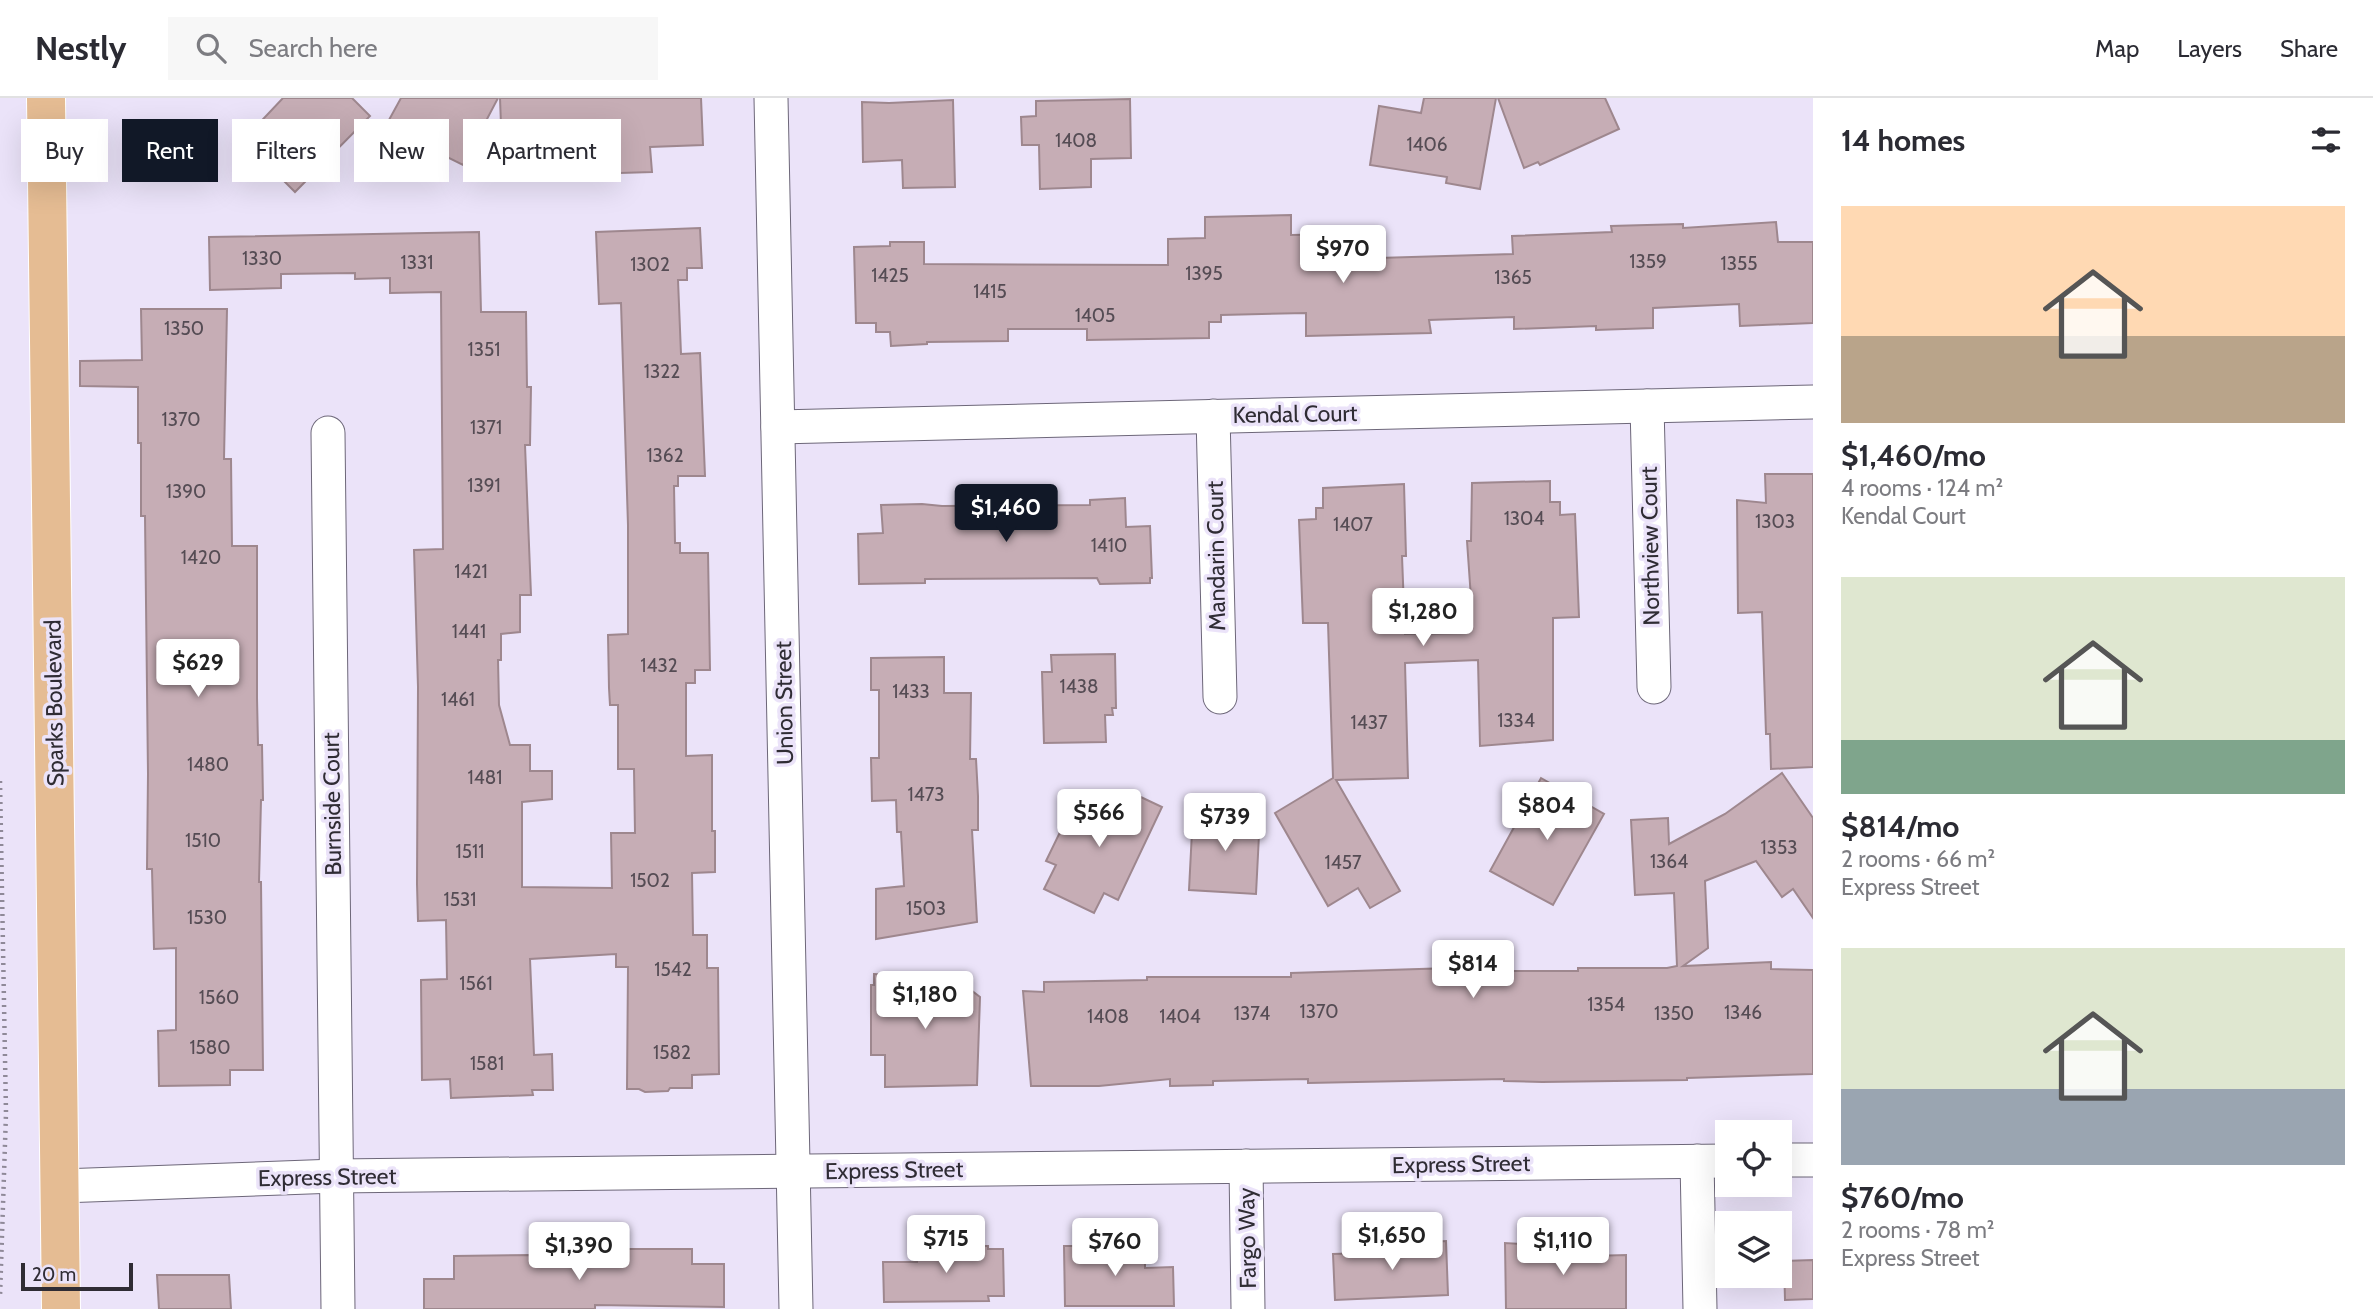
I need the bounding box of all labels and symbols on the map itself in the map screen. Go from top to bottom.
house number: 1408 [1055,129,1097,152]
house number: 1406 [1406,133,1448,156]
pin: $970 [1302,226,1384,285]
house number: 1330 [242,247,282,270]
house number: 1359 [1629,250,1667,273]
house number: 1331 [401,251,433,274]
house number: 1355 [1720,252,1758,275]
house number: 1302 [630,253,670,276]
house number: 1395 [1185,262,1223,285]
house number: 1425 [871,264,909,287]
house number: 1365 [1494,266,1532,289]
house number: 1415 [973,280,1007,303]
house number: 1405 [1075,304,1115,327]
house number: 1350 [164,317,204,340]
house number: 1351 [468,338,500,361]
house number: 1322 [644,360,680,383]
street label: Kendal Court [1232,399,1358,429]
house number: 1370 [161,408,201,431]
house number: 1371 [470,416,502,439]
house number: 1362 [646,444,684,467]
street label: Northview Court [1635,466,1665,626]
house number: 1391 [467,474,501,497]
house number: 1390 [166,480,206,503]
street label: Mandarin Court [1201,481,1231,631]
pin: $1,460 [949,484,1063,544]
house number: 1304 [1504,507,1544,530]
house number: 1303 [1755,510,1795,533]
house number: 1407 [1333,513,1373,536]
house number: 1410 [1091,534,1127,557]
house number: 1420 [181,546,221,569]
house number: 1421 [454,560,488,583]
pin: $1,280 [1366,588,1480,648]
street label: Sparks Boulevard [39,619,69,787]
house number: 1441 [452,620,486,643]
pin: $629 [157,640,239,699]
street label: Union Street [769,641,799,765]
house number: 1432 [640,654,678,677]
house number: 1438 [1060,675,1098,698]
house number: 1433 [892,680,930,703]
house number: 1461 [441,688,475,711]
house number: 1334 [1497,709,1535,732]
house number: 1437 [1350,711,1388,734]
street label: Burnside Court [317,732,347,876]
house number: 1480 [187,753,229,776]
house number: 1481 [468,766,502,789]
pin: $804 [1506,782,1588,842]
house number: 1473 [907,783,945,806]
pin: $566 [1058,790,1140,849]
pin: $739 [1184,794,1266,853]
house number: 1510 [185,829,221,852]
house number: 1353 [1760,836,1798,859]
house number: 1511 [456,840,484,863]
house number: 1364 [1650,850,1688,873]
house number: 1457 [1324,851,1362,874]
house number: 1502 [630,869,670,892]
house number: 1531 [444,888,476,911]
house number: 1503 [906,897,946,920]
house number: 1530 [187,906,227,929]
pin: $814 [1432,940,1514,1000]
house number: 1542 [654,958,692,981]
house number: 1561 [459,972,493,995]
pin: $1,180 [868,972,982,1031]
house number: 1560 [199,986,239,1009]
house number: 1354 [1587,993,1625,1016]
house number: 1370 [1299,1000,1339,1023]
house number: 1346 [1724,1001,1762,1024]
house number: 1374 [1234,1002,1270,1025]
house number: 1350 [1654,1002,1694,1025]
house number: 1408 [1087,1005,1129,1028]
house number: 1404 [1159,1005,1201,1028]
house number: 1580 [189,1036,231,1059]
house number: 1582 [653,1041,691,1064]
house number: 1581 [470,1052,504,1075]
street label: Express Street [1392,1149,1531,1179]
street label: Express Street [825,1155,964,1185]
street label: Express Street [258,1162,397,1192]
street label: Fargo Way [1232,1187,1262,1289]
pin: $1,650 [1335,1212,1449,1272]
pin: $715 [905,1216,987,1275]
pin: $760 [1074,1218,1156,1278]
pin: $1,110 [1506,1218,1620,1277]
pin: $1,390 [522,1222,636,1282]
scale bar [21,1260,133,1292]

